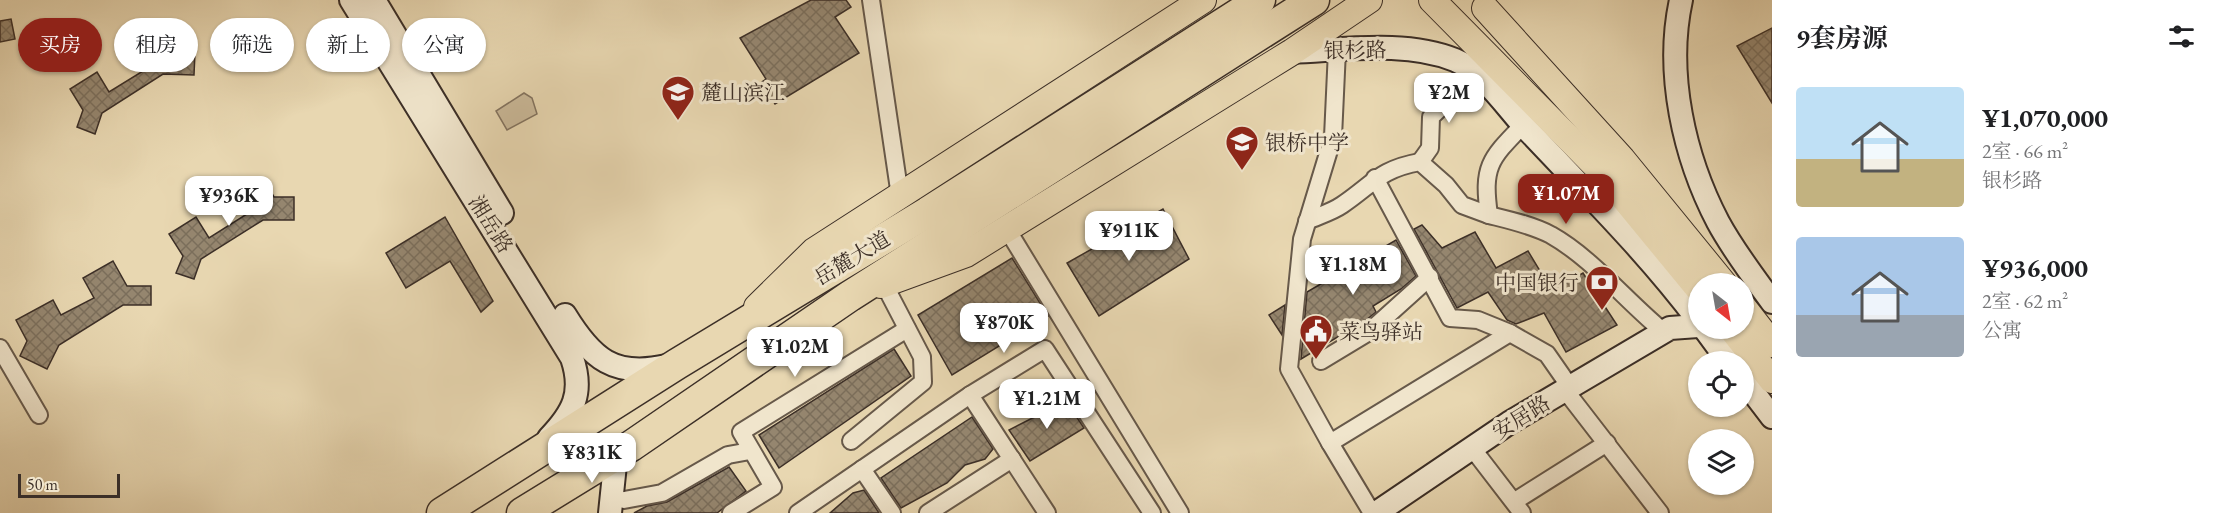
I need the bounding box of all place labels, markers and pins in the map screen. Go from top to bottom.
pin: ¥2M [1420,73,1478,124]
school or university icon: 麓山滨江 [660,74,696,121]
place label: 麓山滨江 [701,79,785,106]
school or university icon: 银桥中学 [1224,124,1260,171]
place label: 银桥中学 [1265,129,1349,156]
pin: ¥1.07M [1517,174,1615,225]
pin: ¥936K [187,176,271,227]
pin: ¥911K [1087,211,1171,262]
pin: ¥1.18M [1304,245,1402,296]
bank icon: 中国银行 [1584,264,1620,311]
place label: 中国银行 [1495,269,1579,296]
pin: ¥870K [962,303,1046,354]
public building icon: 菜鸟驿站 [1298,313,1334,360]
place label: 菜鸟驿站 [1339,318,1423,345]
pin: ¥1.02M [746,327,844,378]
pin: ¥1.21M [998,379,1096,430]
pin: ¥831K [550,433,634,484]

